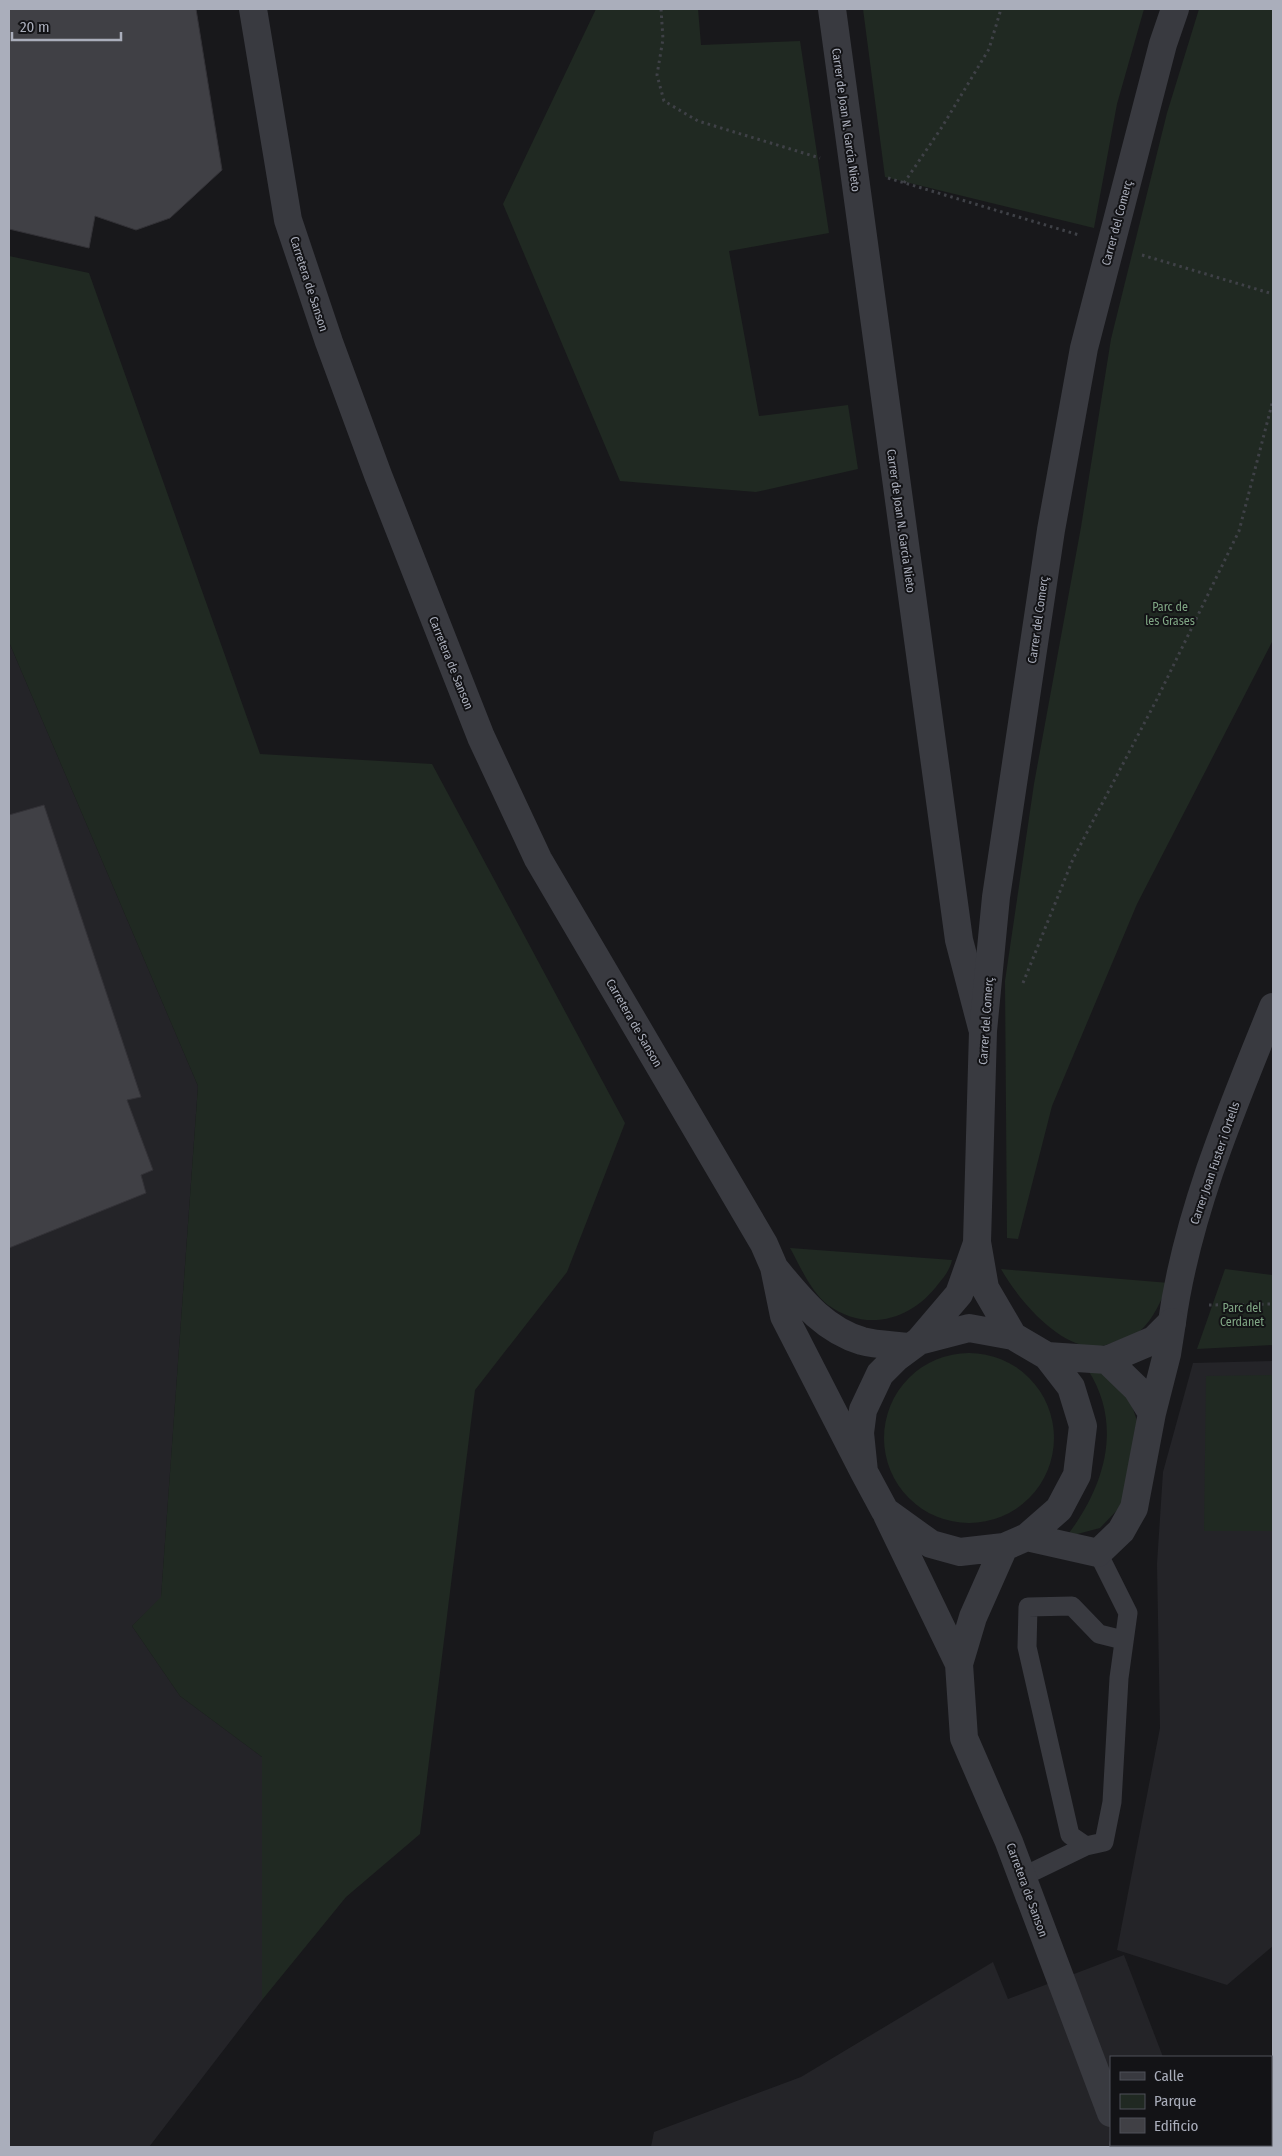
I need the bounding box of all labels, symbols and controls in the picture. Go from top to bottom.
scale bar [12,10,121,42]
text: 20 m [20,18,50,36]
street label: Carrer de Joan N. García Nieto [829,47,863,193]
street label: Carrer del Comerç [1099,179,1135,267]
street label: Carretera de Sanson [287,235,331,333]
street label: Carrer de Joan N. García Nieto [884,448,918,594]
street label: Carrer del Comerç [1025,576,1051,664]
park label: Parc de les Grases [1145,600,1195,628]
street label: Carretera de Sanson [426,614,476,712]
street label: Carretera de Sanson [603,977,665,1069]
street label: Carrer del Comerç [976,977,996,1065]
street label: Carrer Joan Fuster i Ortells [1187,1100,1243,1226]
park label: Parc del Cerdanet [1220,1301,1264,1329]
street label: Carretera de Sanson [1003,1841,1051,1939]
legend [1110,2056,1272,2146]
text: Calle [1154,2067,1184,2085]
text: Parque [1154,2092,1197,2110]
text: Edificio [1154,2117,1199,2135]

